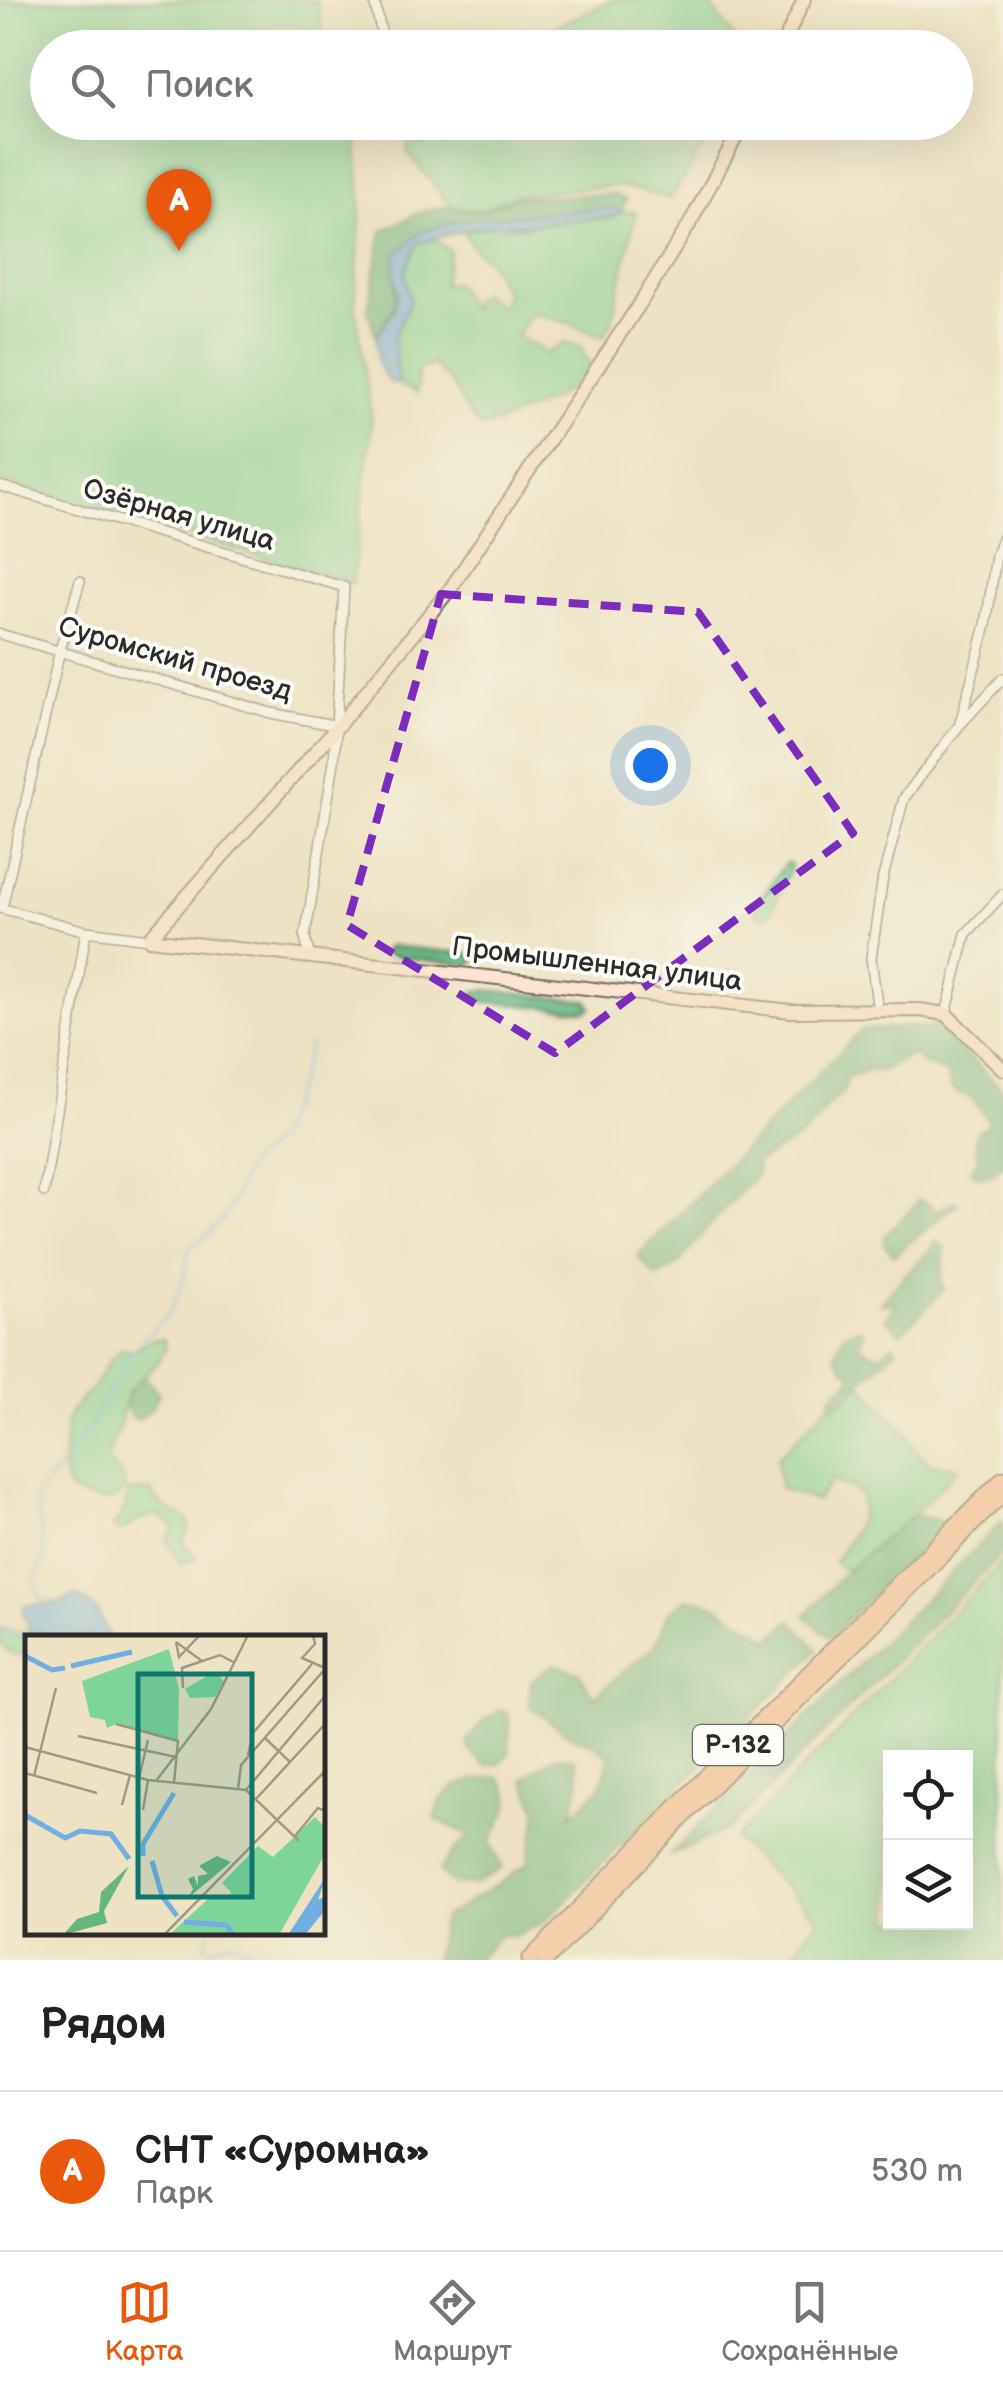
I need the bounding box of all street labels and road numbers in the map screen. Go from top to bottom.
street label: Озёрная улица [79,472,279,558]
street label: Суромский проезд [54,610,296,708]
street label: Промышленная улица [450,930,744,998]
road number: Р-132 [693,1725,783,1765]

